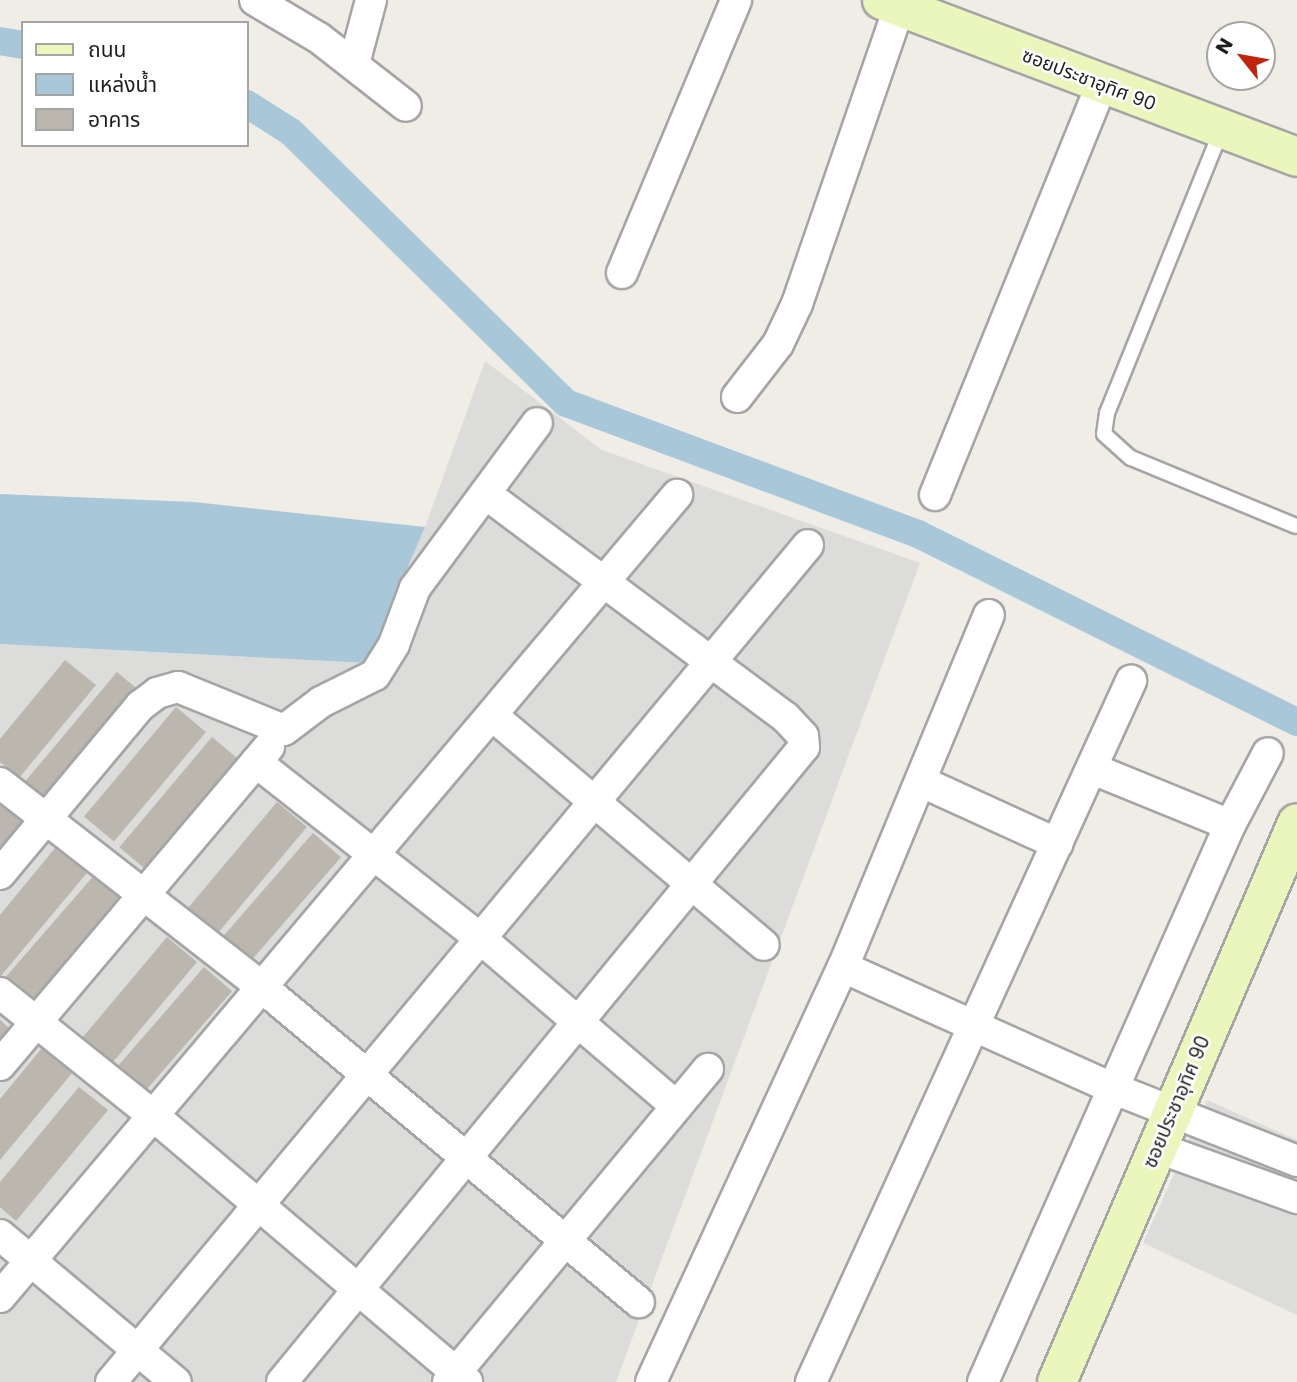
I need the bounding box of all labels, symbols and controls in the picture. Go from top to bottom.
legend [21,21,248,147]
north arrow [1206,21,1276,91]
text: N [1209,33,1240,59]
text: ถนน [88,35,126,64]
street label: ซอยประชาอุทิศ 90 [1019,44,1159,116]
text: แหล่งน้ำ [88,70,157,99]
text: อาคาร [88,105,140,134]
street label: ซอยประชาอุทิศ 90 [1139,1032,1215,1172]

